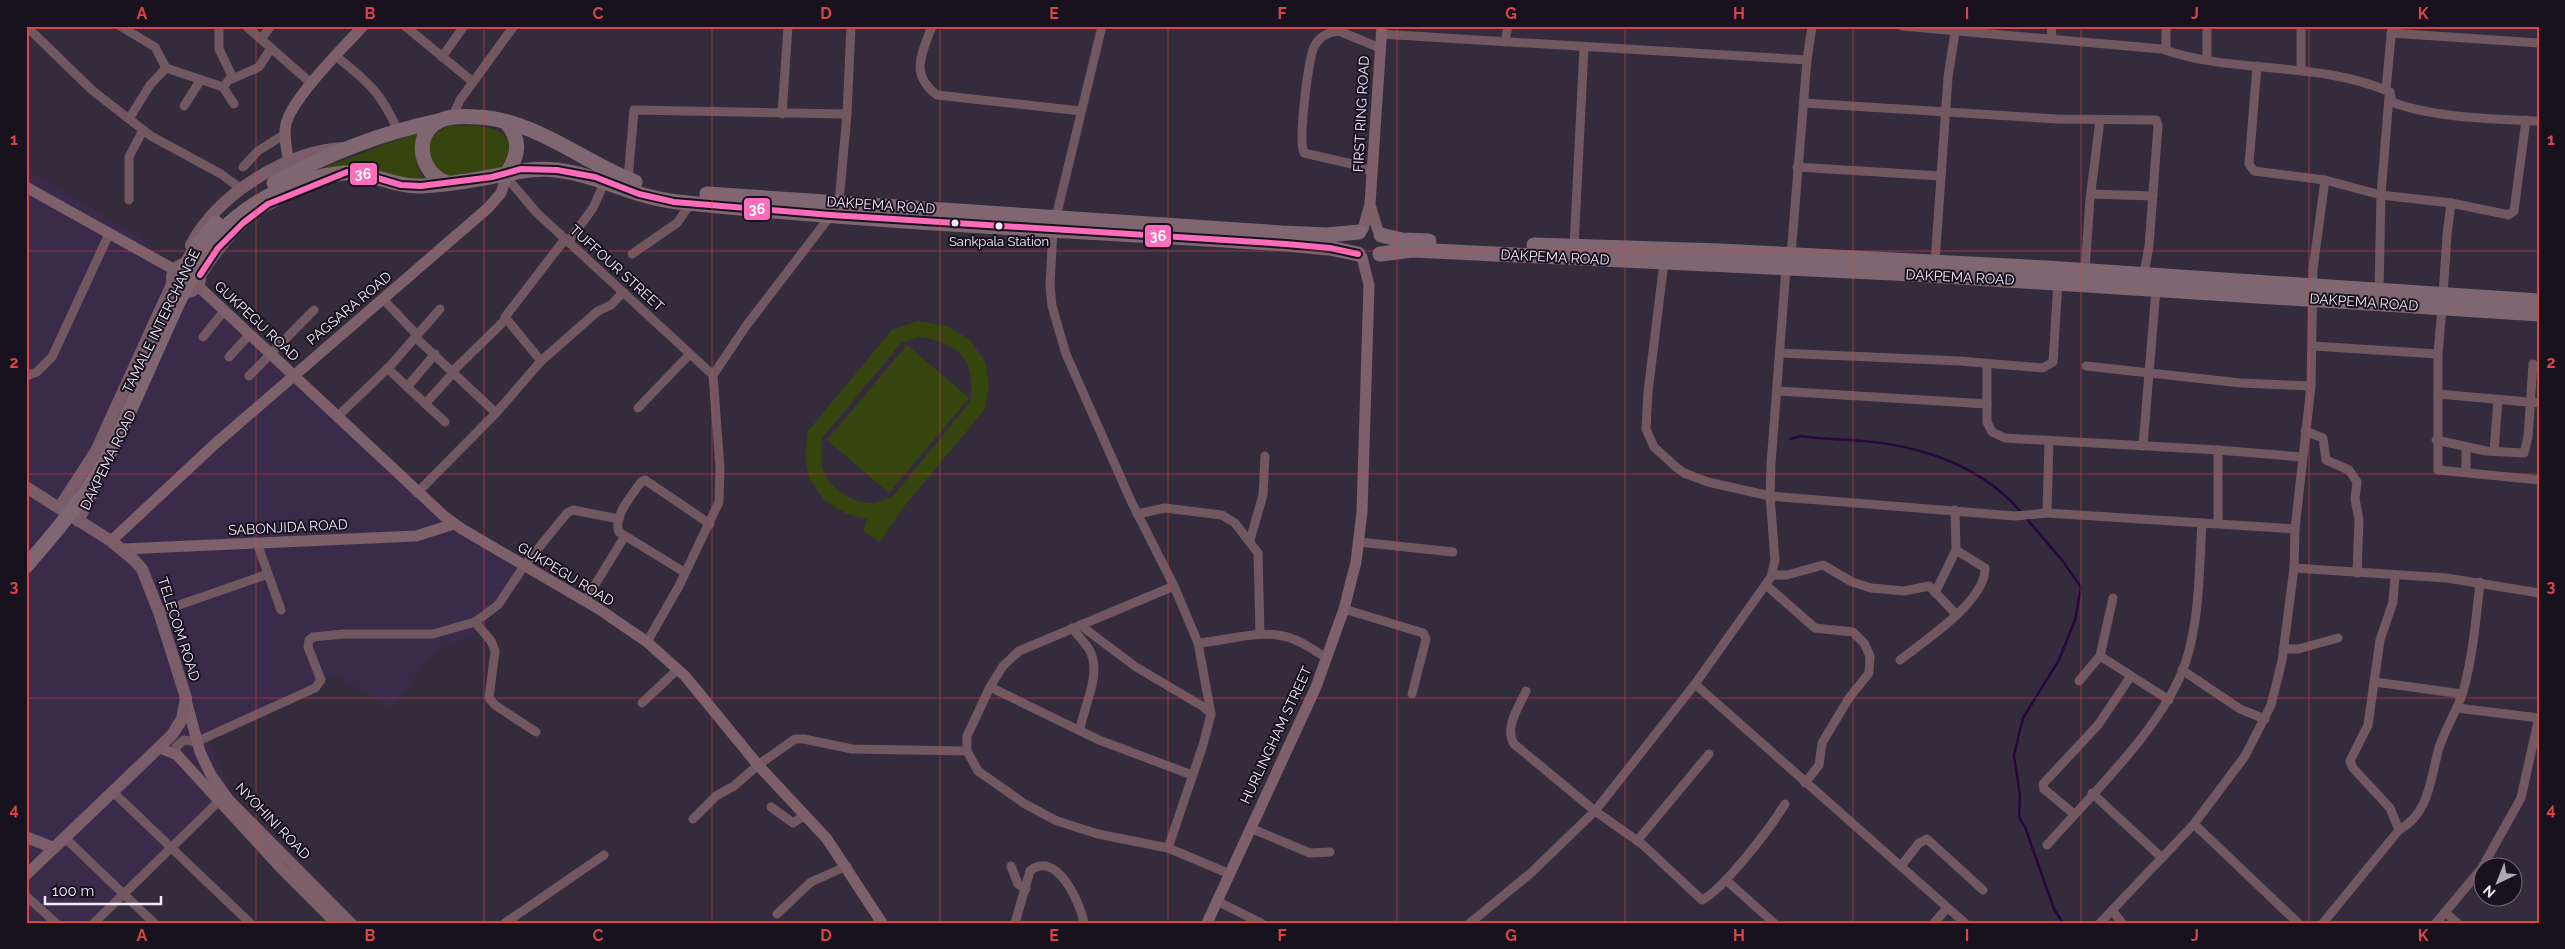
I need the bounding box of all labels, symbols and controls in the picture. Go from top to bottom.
text: A [137,4,148,23]
text: B [365,4,376,23]
text: C [593,4,604,23]
text: D [820,4,832,23]
text: E [1049,4,1059,23]
text: F [1277,4,1287,23]
text: G [1505,4,1517,23]
text: H [1733,4,1745,23]
text: I [1965,4,1969,23]
text: J [2191,4,2199,23]
text: K [2418,4,2429,23]
street label: FIRST RING ROAD [1350,55,1372,173]
text: 1 [10,130,18,149]
text: 1 [2547,130,2555,149]
line badge: 36 [349,162,378,186]
text: 36 [355,166,371,182]
street label: DAKPEMA ROAD [826,193,936,217]
line badge: 36 [743,197,771,221]
text: 36 [749,201,765,217]
unlabelled marker [950,218,960,228]
marker: Sankpala Station [994,221,1004,231]
street label: TUFFOUR STREET [567,222,668,315]
line badge: 36 [1144,224,1172,248]
text: 36 [1150,228,1166,244]
place label: Sankpala Station [949,234,1049,249]
street label: TAMALE INTERCHANGE [119,246,203,396]
street label: DAKPEMA ROAD [1500,246,1610,268]
street label: DAKPEMA ROAD [1905,266,2015,288]
street label: PAGSARA ROAD [303,268,395,348]
street label: GUKPEGU ROAD [211,278,303,364]
street label: DAKPEMA ROAD [2309,290,2419,314]
text: 2 [9,353,19,372]
text: 2 [2546,353,2556,372]
street label: DAKPEMA ROAD [77,408,139,512]
street label: SABONJIDA ROAD [228,516,348,538]
street label: GUKPEGU ROAD [515,539,617,609]
street label: TELECOM ROAD [155,575,203,683]
text: 3 [10,577,19,596]
text: 3 [2547,577,2556,596]
street label: HURLINGHAM STREET [1237,663,1315,806]
street label: NYOHINI ROAD [232,779,314,863]
text: 4 [9,800,19,819]
text: 4 [2546,800,2556,819]
north arrow [2472,856,2522,906]
scale bar [45,874,161,906]
text: 100 m [52,882,94,900]
text: N [2480,882,2498,901]
text: A [137,926,148,945]
text: B [365,926,376,945]
text: C [593,926,604,945]
text: D [820,926,832,945]
text: E [1049,926,1059,945]
text: F [1277,926,1287,945]
text: G [1505,926,1517,945]
text: H [1733,926,1745,945]
text: I [1965,926,1969,945]
text: J [2191,926,2199,945]
text: K [2418,926,2429,945]

